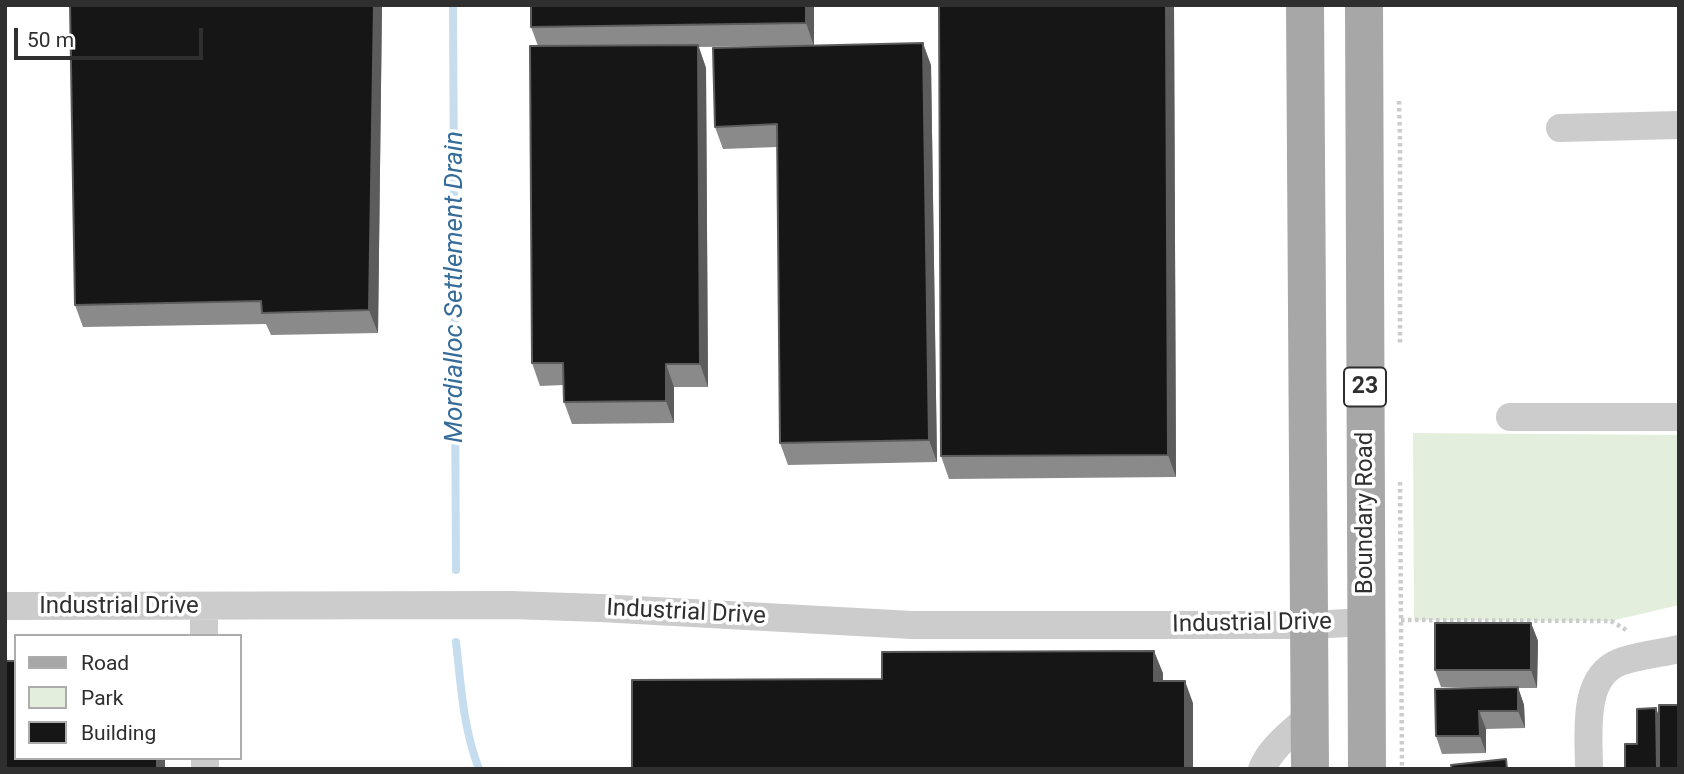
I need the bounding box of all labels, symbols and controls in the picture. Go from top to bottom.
scale bar [18,14,206,58]
text: 50 m [27,28,74,52]
water label: Mordialloc Settlement Drain [439,131,471,443]
road number: 23 [1344,368,1386,406]
street label: Boundary Road [1352,432,1380,594]
street label: Industrial Drive [39,593,199,621]
street label: Industrial Drive [606,594,766,632]
street label: Industrial Drive [1172,608,1332,640]
legend [14,634,242,760]
text: Road [81,651,129,675]
text: Park [81,686,123,710]
text: Building [81,721,156,745]

